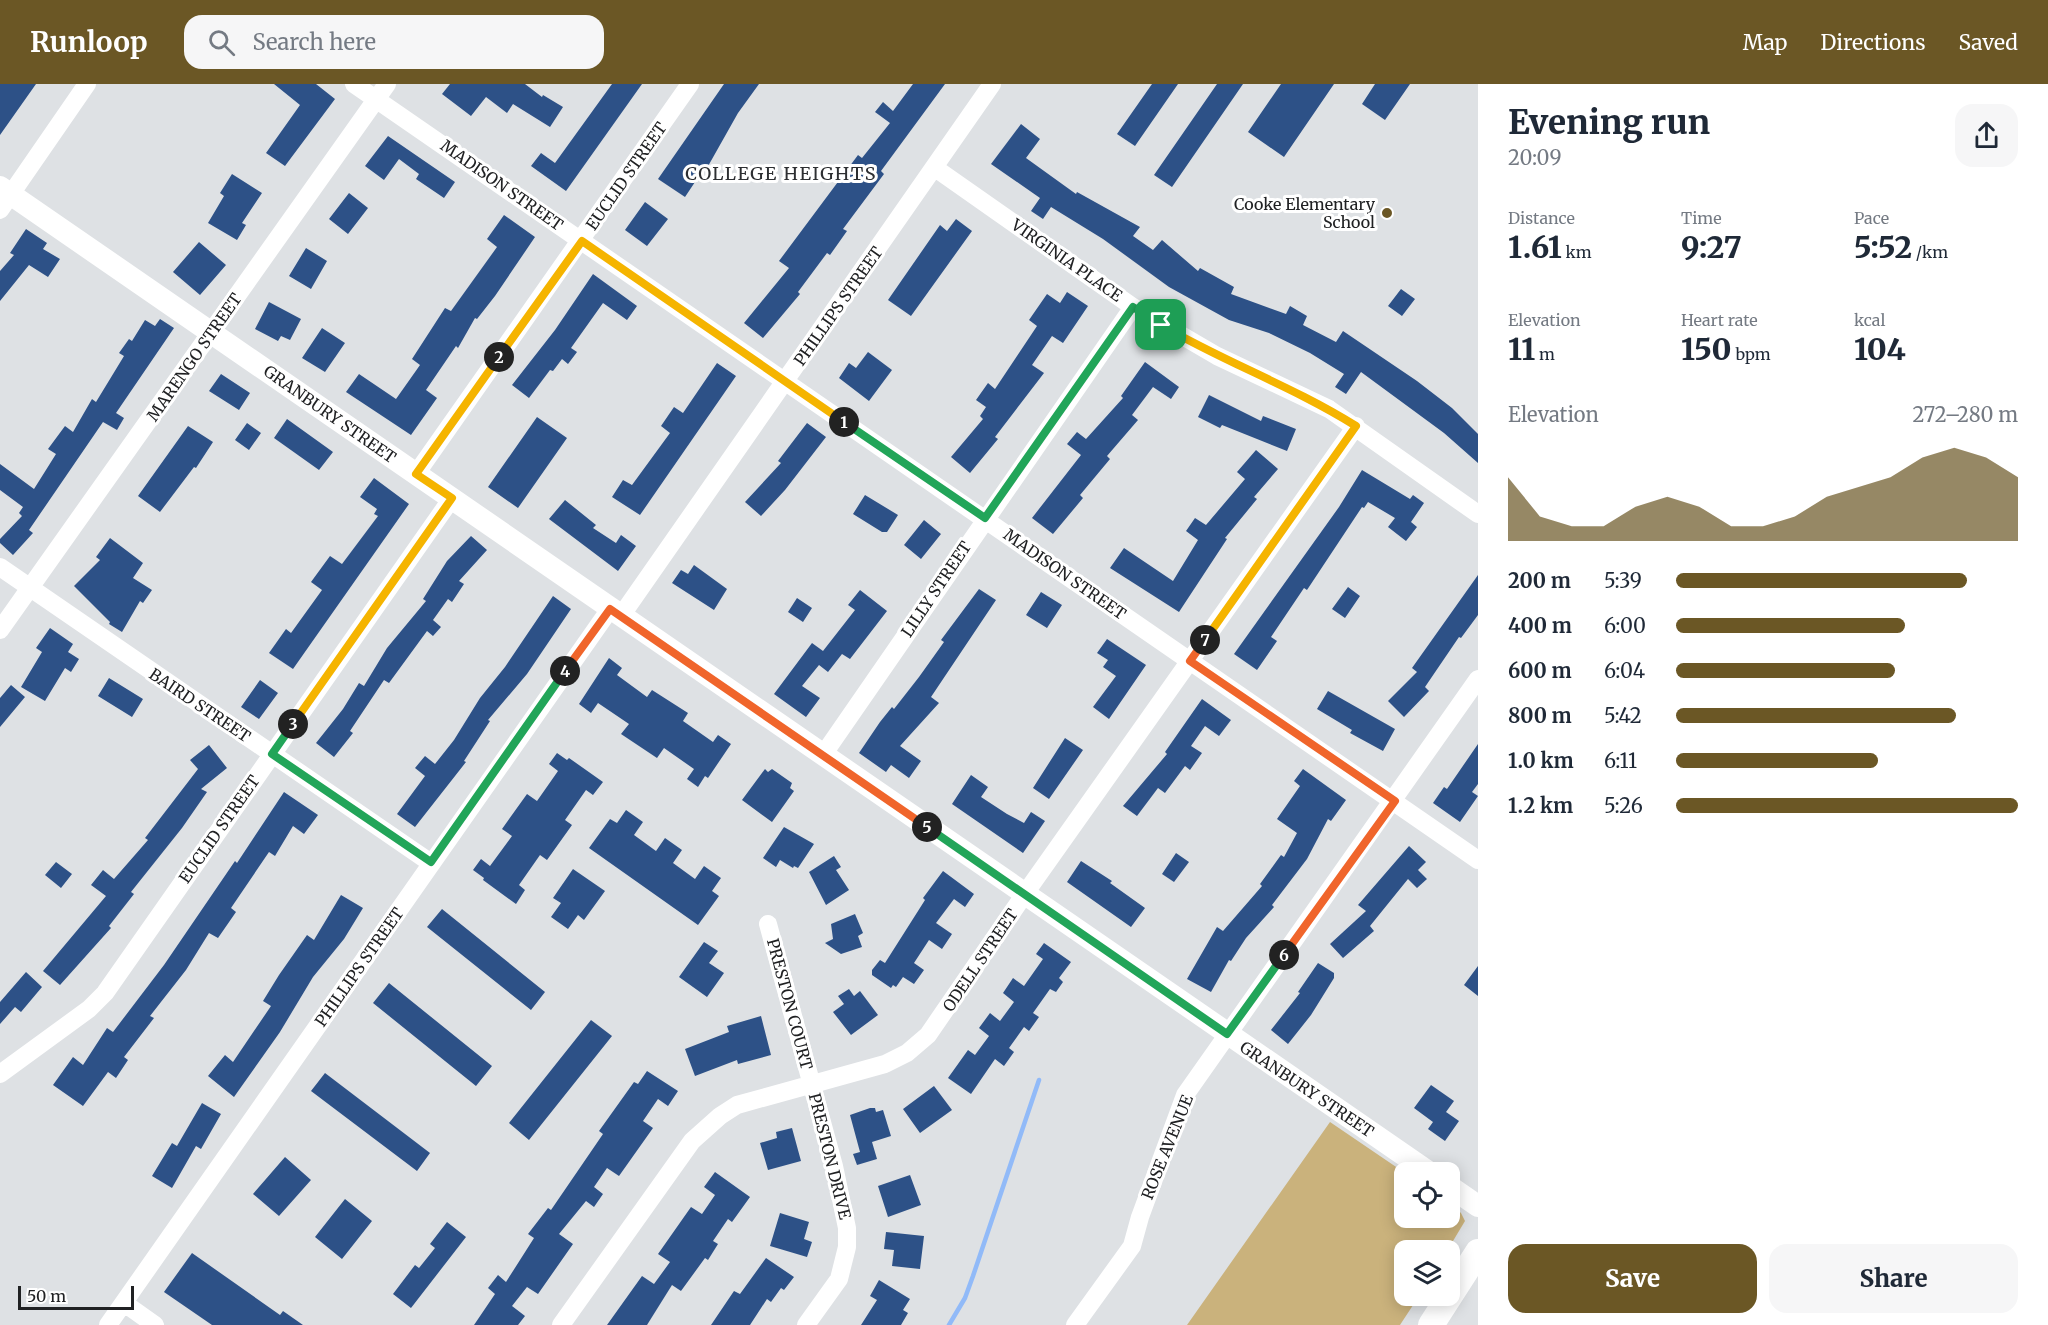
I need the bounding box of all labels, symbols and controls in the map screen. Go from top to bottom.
search box [184,15,604,69]
text: Runloop [30,24,148,60]
icon: search [205,26,238,59]
text: Search here [253,28,376,56]
text: Map [1743,29,1787,56]
text: Directions [1820,29,1925,56]
text: Saved [1958,29,2018,56]
text: Evening run [1508,102,1710,143]
button: share [1955,104,2018,167]
street label: EUCLID STREET [581,118,671,234]
street label: MADISON STREET [437,135,567,235]
text: 20:09 [1508,145,1562,170]
district label: COLLEGE HEIGHTS [685,162,877,185]
place label: Cooke Elementary School [1234,194,1376,232]
marker: Cooke Elementary School [1380,206,1394,220]
text: Distance [1508,208,1575,228]
text: Time [1681,208,1722,228]
text: Pace [1854,208,1889,228]
street label: VIRGINIA PLACE [1007,214,1127,306]
text: 1.61 [1508,228,1562,266]
text: 9:27 [1681,228,1742,266]
text: 5:52 [1854,228,1912,266]
text: km [1562,242,1592,262]
text: /km [1912,242,1948,262]
street label: PHILLIPS STREET [789,243,887,369]
street label: MARENGO STREET [142,289,246,425]
pin [1135,299,1186,350]
icon: arrive [1144,308,1177,341]
text: Elevation [1508,310,1581,330]
text: Heart rate [1681,310,1758,330]
text: kcal [1854,310,1885,330]
text: 11 [1508,330,1535,368]
text: 150 [1681,330,1732,368]
text: 104 [1854,330,1906,368]
pin: 2 [484,342,514,372]
text: m [1535,344,1555,364]
text: bpm [1732,344,1771,364]
text: 2 [494,347,504,367]
street label: GRANBURY STREET [260,361,400,467]
text: Elevation [1508,402,1599,427]
text: 272–280 m [1913,402,2018,427]
pin: 1 [829,407,859,437]
text: 1 [840,412,848,432]
street label: MADISON STREET [1000,524,1130,624]
street label: LILLY STREET [897,537,975,641]
text: 200 m [1508,568,1571,593]
text: 5:39 [1604,568,1642,593]
text: 400 m [1508,613,1572,638]
text: 6:00 [1604,613,1646,638]
pin: 7 [1190,625,1220,655]
text: 7 [1200,630,1210,650]
pin: 4 [550,656,580,686]
text: 600 m [1508,658,1572,683]
text: 6:04 [1604,658,1645,683]
text: 4 [560,661,570,681]
street label: BAIRD STREET [146,664,254,746]
text: 800 m [1508,703,1572,728]
text: 5:42 [1604,703,1642,728]
pin: 3 [278,709,308,739]
text: 3 [288,714,298,734]
text: 1.0 km [1508,748,1574,773]
text: 6:11 [1604,748,1637,773]
street label: EUCLID STREET [174,771,264,887]
text: 1.2 km [1508,793,1573,818]
text: 5:26 [1604,793,1643,818]
pin: 5 [912,812,942,842]
text: 5 [922,817,932,837]
street label: PHILLIPS STREET [310,904,408,1030]
street label: ODELL STREET [938,905,1022,1015]
street label: PRESTON COURT [763,936,817,1072]
pin: 6 [1269,940,1299,970]
text: 6 [1279,945,1289,965]
street label: GRANBURY STREET [1236,1037,1378,1141]
street label: PRESTON DRIVE [805,1091,856,1222]
street label: ROSE AVENUE [1137,1091,1197,1202]
map controls [1394,1162,1460,1306]
button: locate [1394,1162,1460,1228]
button: layers [1394,1240,1460,1306]
button: Save [1508,1244,1757,1313]
button: Share [1769,1244,2018,1313]
scale bar [18,1283,134,1310]
text: 50 m [27,1286,66,1306]

